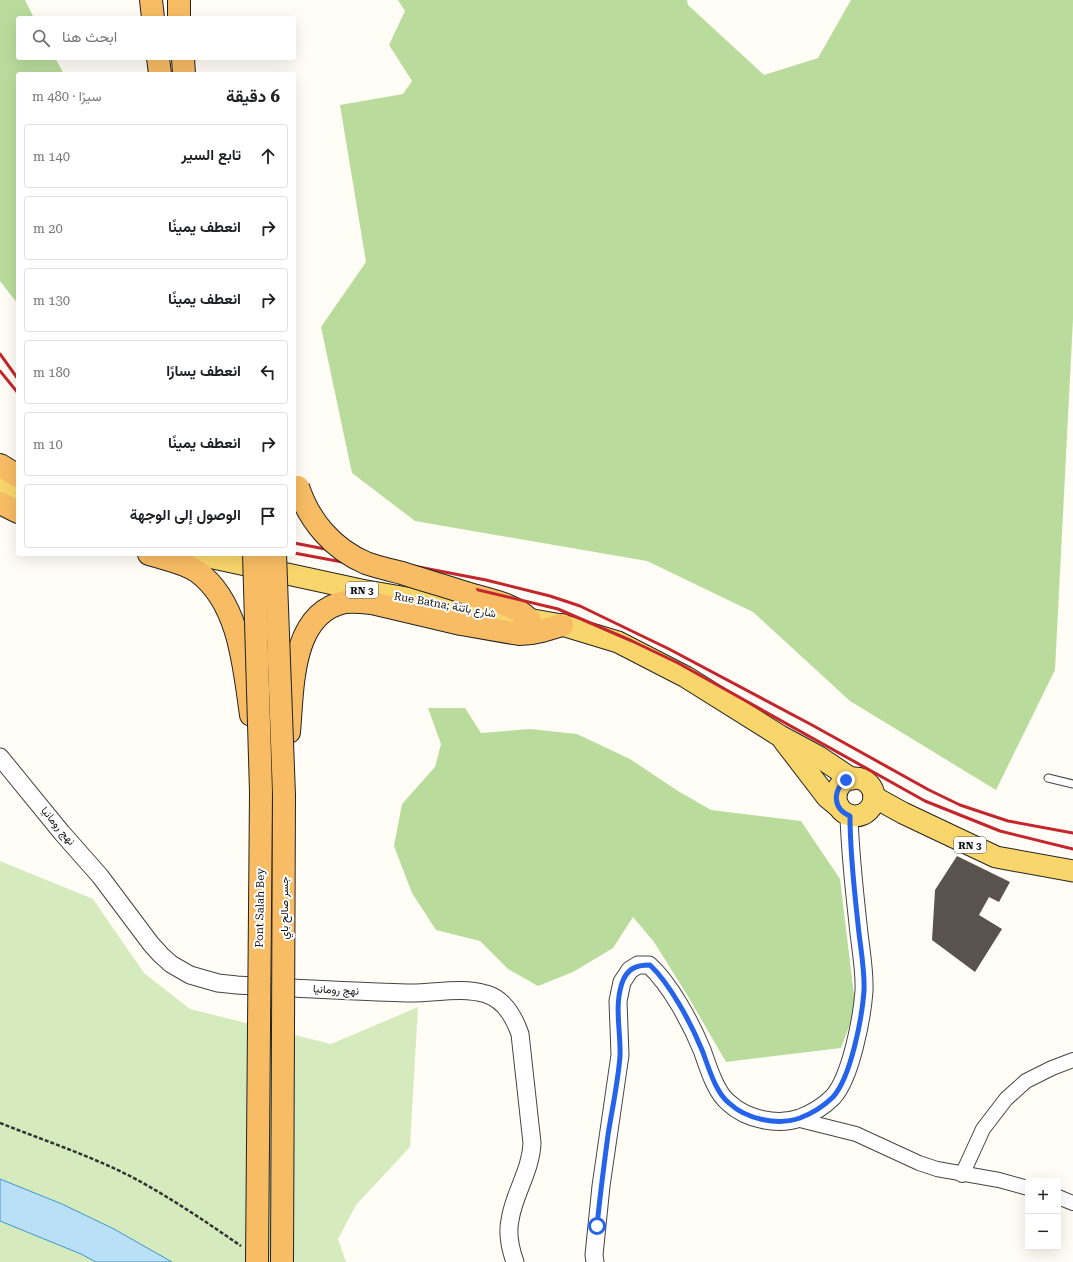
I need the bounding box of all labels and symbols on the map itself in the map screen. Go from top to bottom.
road number: RN 3 [346,582,378,598]
street label: Rue Batna; شارع باتنة [393,590,497,621]
route end [837,771,855,789]
street label: نهج رومانيا [37,804,78,849]
road number: RN 3 [954,837,986,853]
street label: Pont Salah Bey [253,868,267,948]
street label: جسر صالح باي [278,876,294,940]
street label: نهج رومانيا [313,982,359,999]
route start [588,1217,606,1235]

